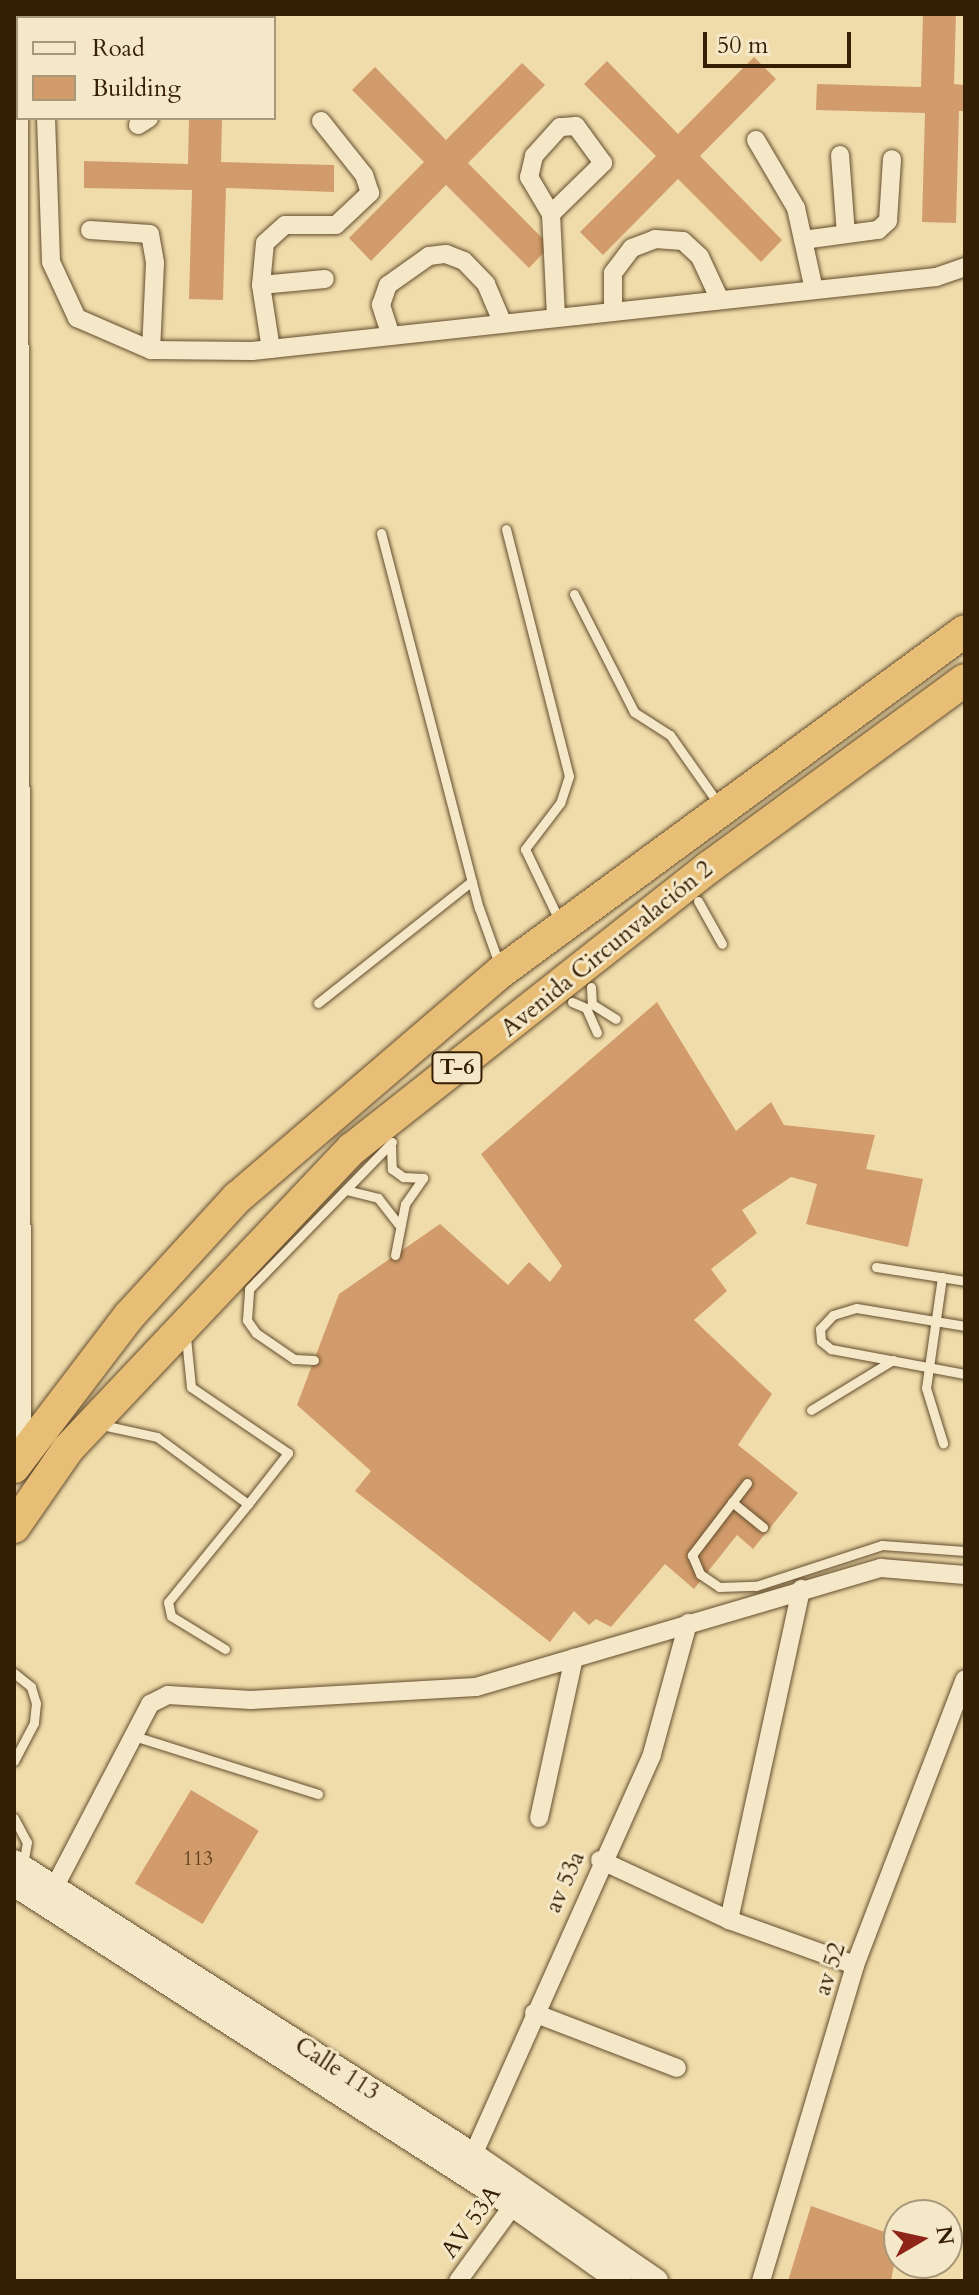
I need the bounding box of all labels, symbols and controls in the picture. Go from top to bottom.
legend [16,16,276,120]
scale bar [707,16,855,66]
text: 50 m [717,29,768,62]
text: Road [92,32,145,65]
text: Building [92,72,181,105]
street label: Avenida Circunvalación 2 [495,855,719,1043]
road number: T-6 [431,1050,483,1086]
house number: 113 [183,1846,213,1870]
street label: av 53a [539,1847,591,1917]
street label: av 52 [808,1939,852,1999]
street label: Calle 113 [289,2031,385,2107]
street label: AV 53A [435,2180,507,2264]
north arrow [883,2199,963,2279]
text: N [928,2224,961,2247]

